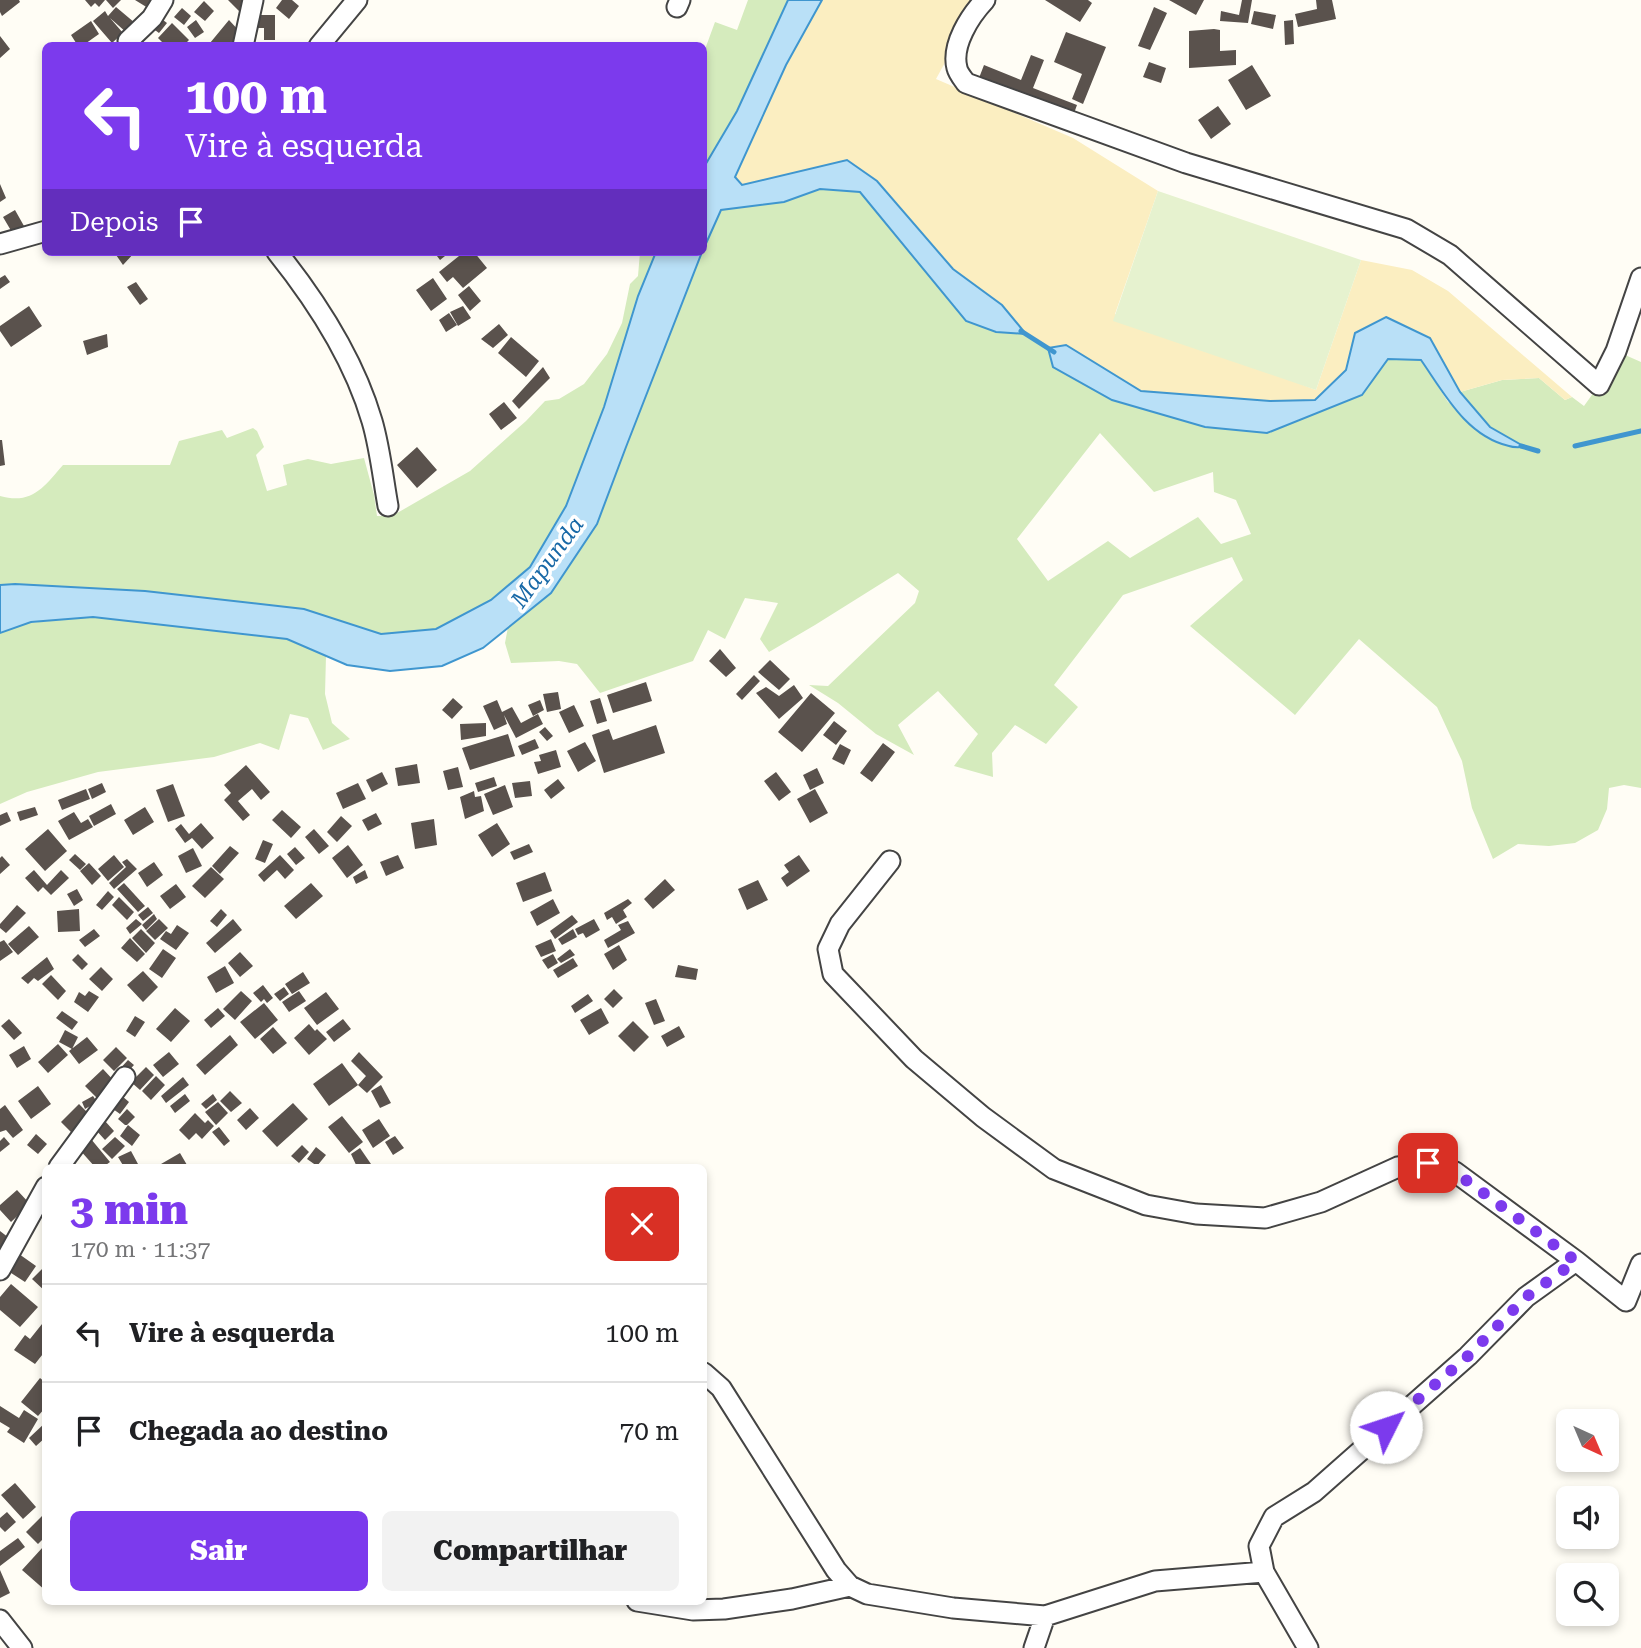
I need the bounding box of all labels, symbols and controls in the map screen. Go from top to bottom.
text: 100 m [185,68,327,125]
icon: left [70,70,161,161]
text: Vire à esquerda [185,127,423,165]
icon: arrive [172,203,210,241]
text: Depois [70,207,158,237]
water label: Mapunda [505,511,589,614]
pin [1398,1133,1458,1193]
icon: arrive [1409,1144,1447,1182]
text: 3 min [70,1185,188,1234]
button: close [605,1187,679,1261]
text: 170 m · 11:37 [70,1236,210,1263]
icon: left [70,1314,108,1352]
text: Vire à esquerda [129,1318,334,1348]
text: 100 m [605,1318,679,1348]
position arrow [1349,1390,1423,1464]
north arrow [1556,1409,1619,1472]
map controls [1556,1409,1619,1626]
icon: arrive [70,1412,108,1450]
text: Chegada ao destino [129,1416,388,1446]
text: 70 m [620,1416,679,1446]
button: sound [1556,1486,1619,1549]
button: Sair [70,1511,368,1591]
button: Compartilhar [382,1511,679,1591]
button: search [1556,1563,1619,1626]

